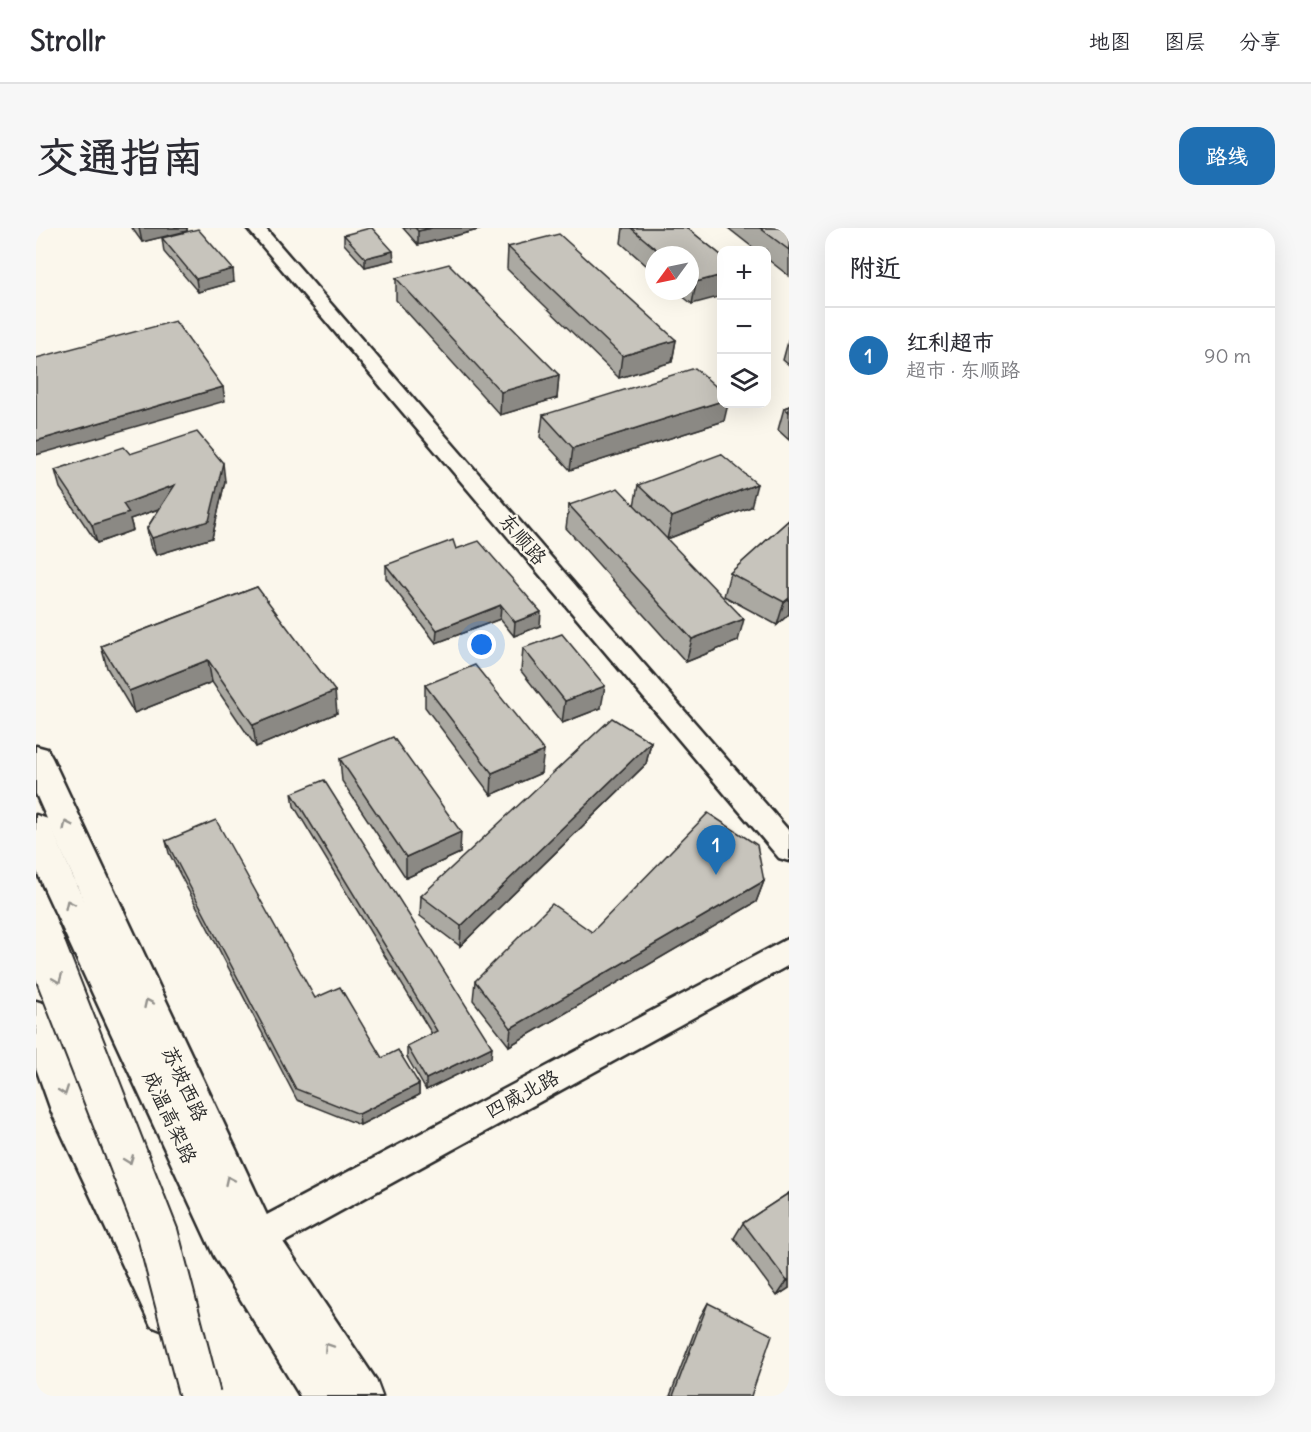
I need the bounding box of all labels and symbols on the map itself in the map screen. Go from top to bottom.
north arrow [645,246,699,300]
street label: 东顺路 [494,508,553,570]
your location [467,630,496,659]
one-way arrow [62,821,74,832]
pin: 1 [696,826,736,875]
one-way arrow [64,899,76,910]
one-way arrow [51,972,63,983]
one-way arrow [143,998,155,1009]
street label: 苏坡西路 [157,1042,214,1126]
street label: 四威北路 [481,1063,564,1123]
street label: 成温高架路 [138,1066,203,1168]
one-way arrow [56,1085,69,1096]
one-way arrow [122,1154,134,1165]
one-way arrow [224,1176,236,1187]
one-way arrow [324,1343,335,1354]

